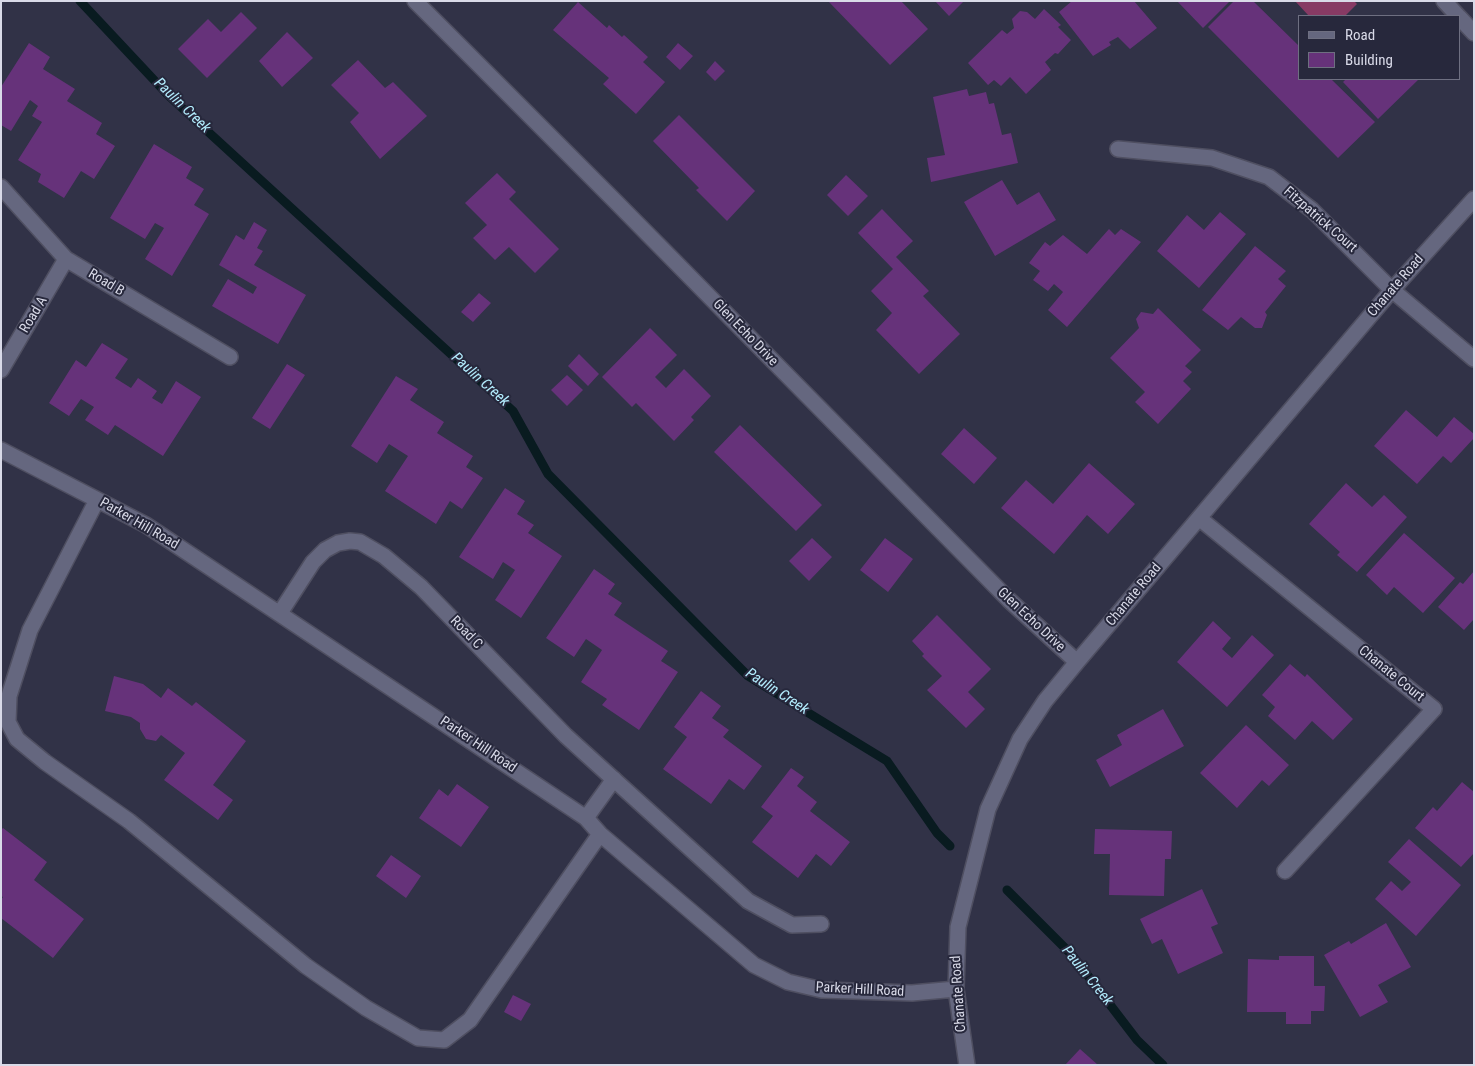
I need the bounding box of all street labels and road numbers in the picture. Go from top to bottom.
street label: Fitzpatrick Court [1280,184,1360,256]
street label: Chanate Road [1364,251,1428,321]
street label: Road B [85,266,127,300]
street label: Road A [17,294,51,336]
street label: Glen Echo Drive [709,296,781,370]
street label: Parker Hill Road [96,495,182,553]
street label: Chanate Road [1103,560,1165,630]
street label: Glen Echo Drive [994,584,1068,656]
street label: Road C [446,613,486,653]
street label: Chanate Court [1355,643,1427,705]
street label: Parker Hill Road [437,713,519,777]
street label: Chanate Road [948,955,970,1033]
street label: Parker Hill Road [815,979,905,1001]

